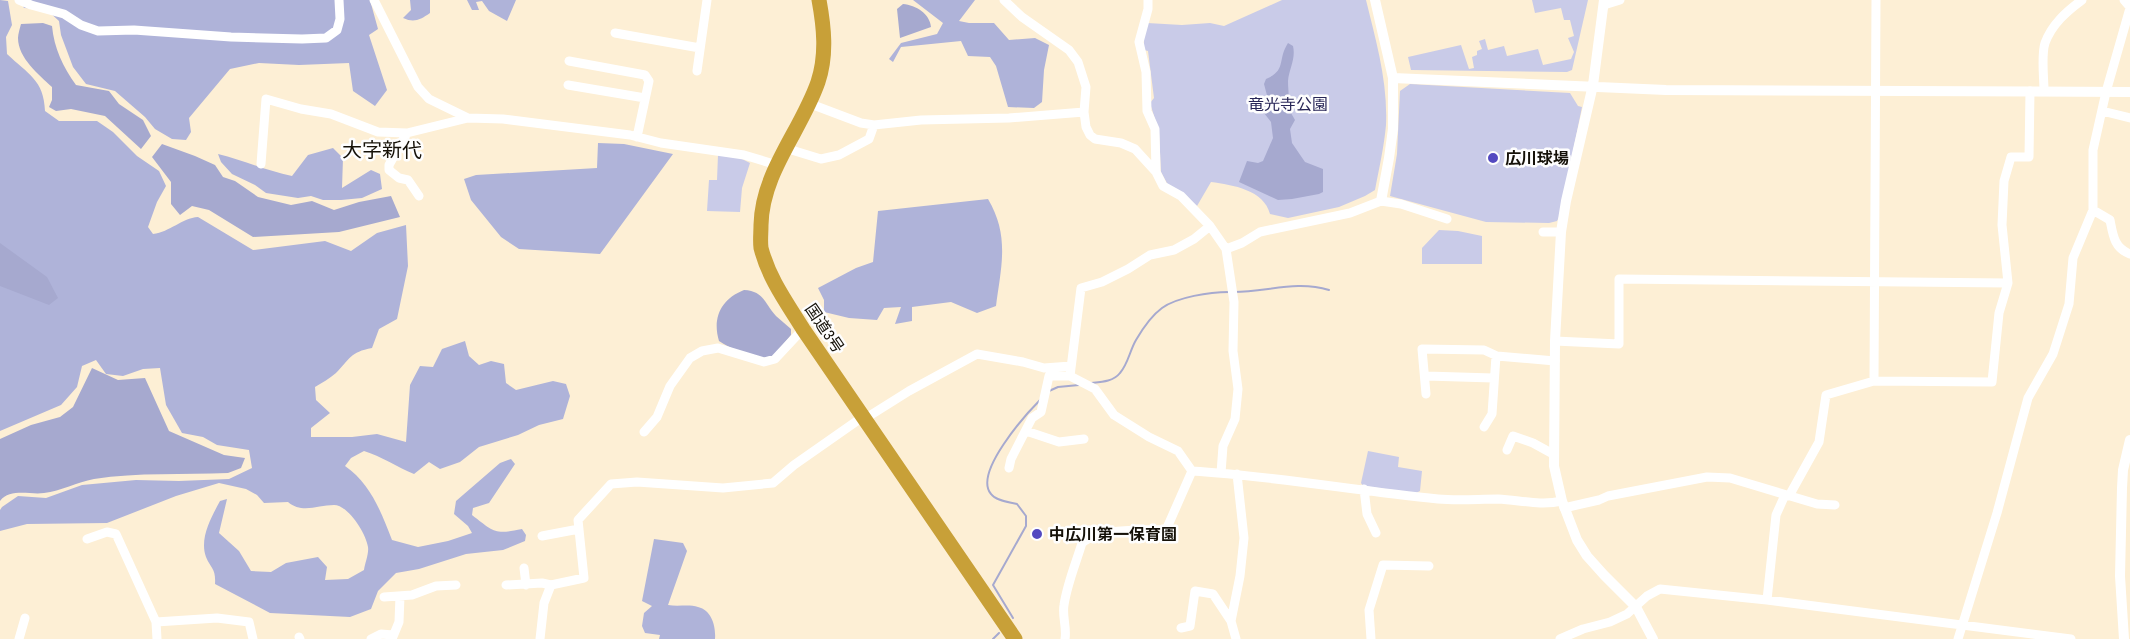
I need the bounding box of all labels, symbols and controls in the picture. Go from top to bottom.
park label: 竜光寺公園 [1248,93,1328,115]
district label: 大字新代 [342,136,422,163]
place label: 広川球場 [1505,147,1569,169]
marker: 広川球場 [1486,151,1500,165]
street label: 国道3号 [800,299,850,357]
place label: 中広川第一保育園 [1049,523,1177,545]
marker: 中広川第一保育園 [1030,527,1044,541]

